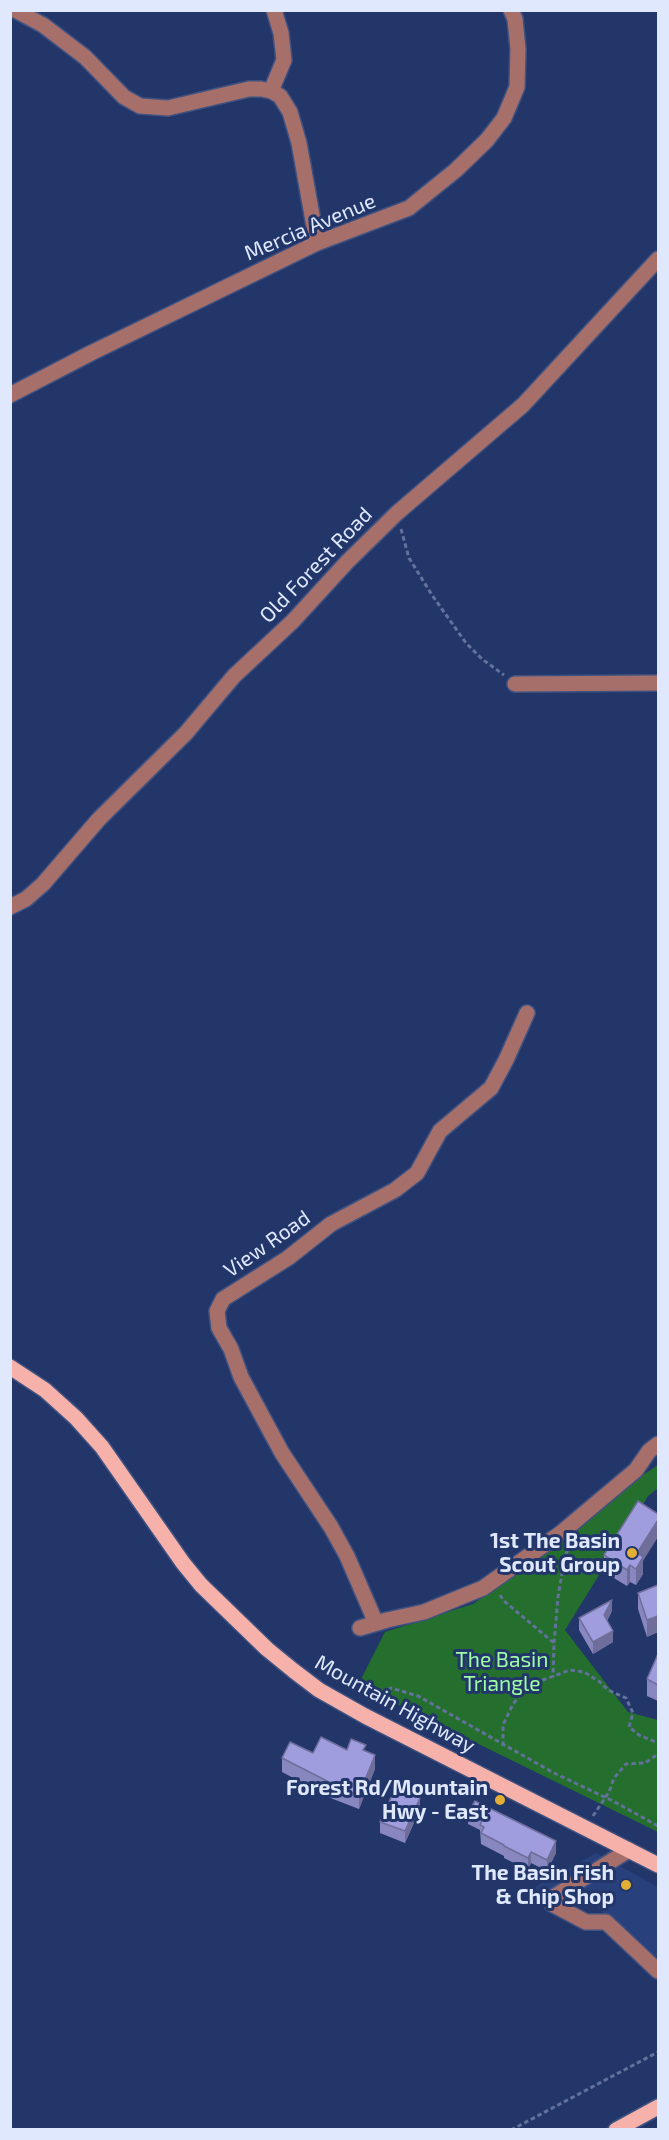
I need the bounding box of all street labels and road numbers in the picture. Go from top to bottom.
street label: Mercia Avenue [241,188,379,266]
street label: Old Forest Road [254,502,378,628]
street label: View Road [219,1205,315,1283]
street label: Mountain Highway [311,1650,479,1758]

